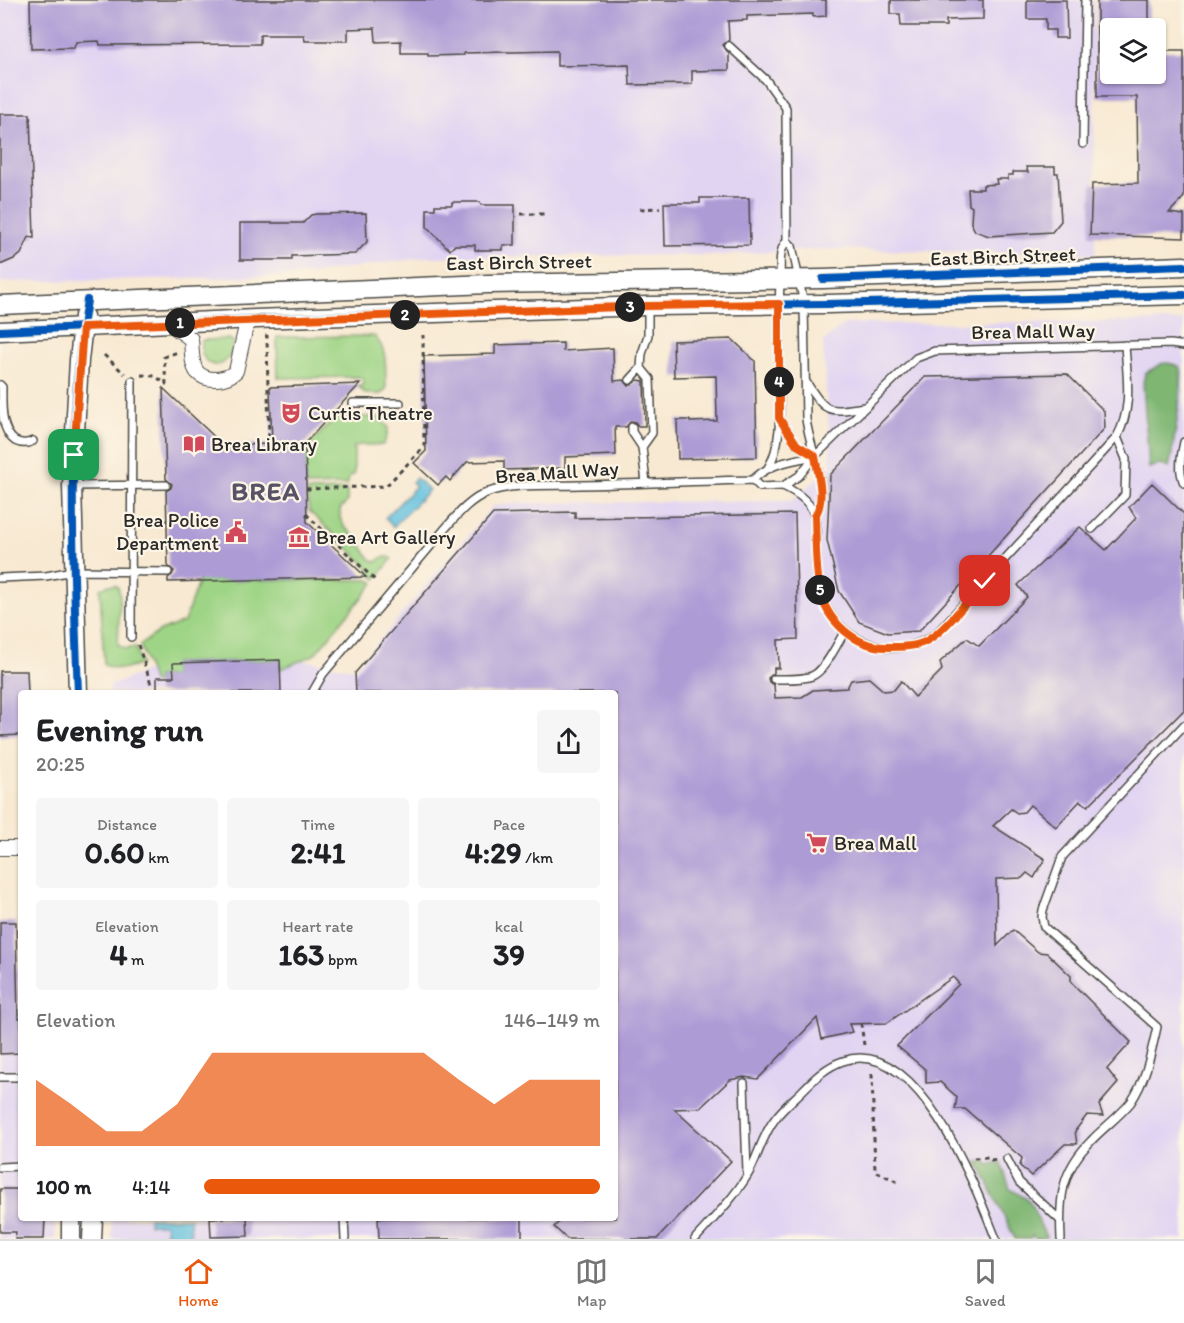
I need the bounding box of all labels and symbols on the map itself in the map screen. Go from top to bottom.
street label: East Birch Street [930,241,1077,271]
street label: East Birch Street [446,249,593,275]
pin: 3 [615,292,645,322]
pin: 2 [390,300,420,330]
pin: 1 [165,308,195,338]
street label: Brea Mall Way [971,318,1096,344]
pin: 4 [764,367,794,397]
theatre icon: Curtis Theatre [279,401,303,425]
place label: Curtis Theatre [308,401,433,425]
pin [48,429,99,480]
library icon: Brea Library [182,432,206,456]
place label: Brea Library [211,432,318,456]
street label: Brea Mall Way [494,456,620,488]
district label: BREA [231,475,301,507]
place label: Brea Police Department [116,508,219,555]
public building icon: Brea Police Department [224,520,248,544]
museum icon: Brea Art Gallery [287,525,311,549]
place label: Brea Art Gallery [316,525,456,549]
pin [959,555,1010,606]
pin: 5 [805,575,835,605]
supermarket icon: Brea Mall [805,831,829,855]
place label: Brea Mall [834,831,917,855]

